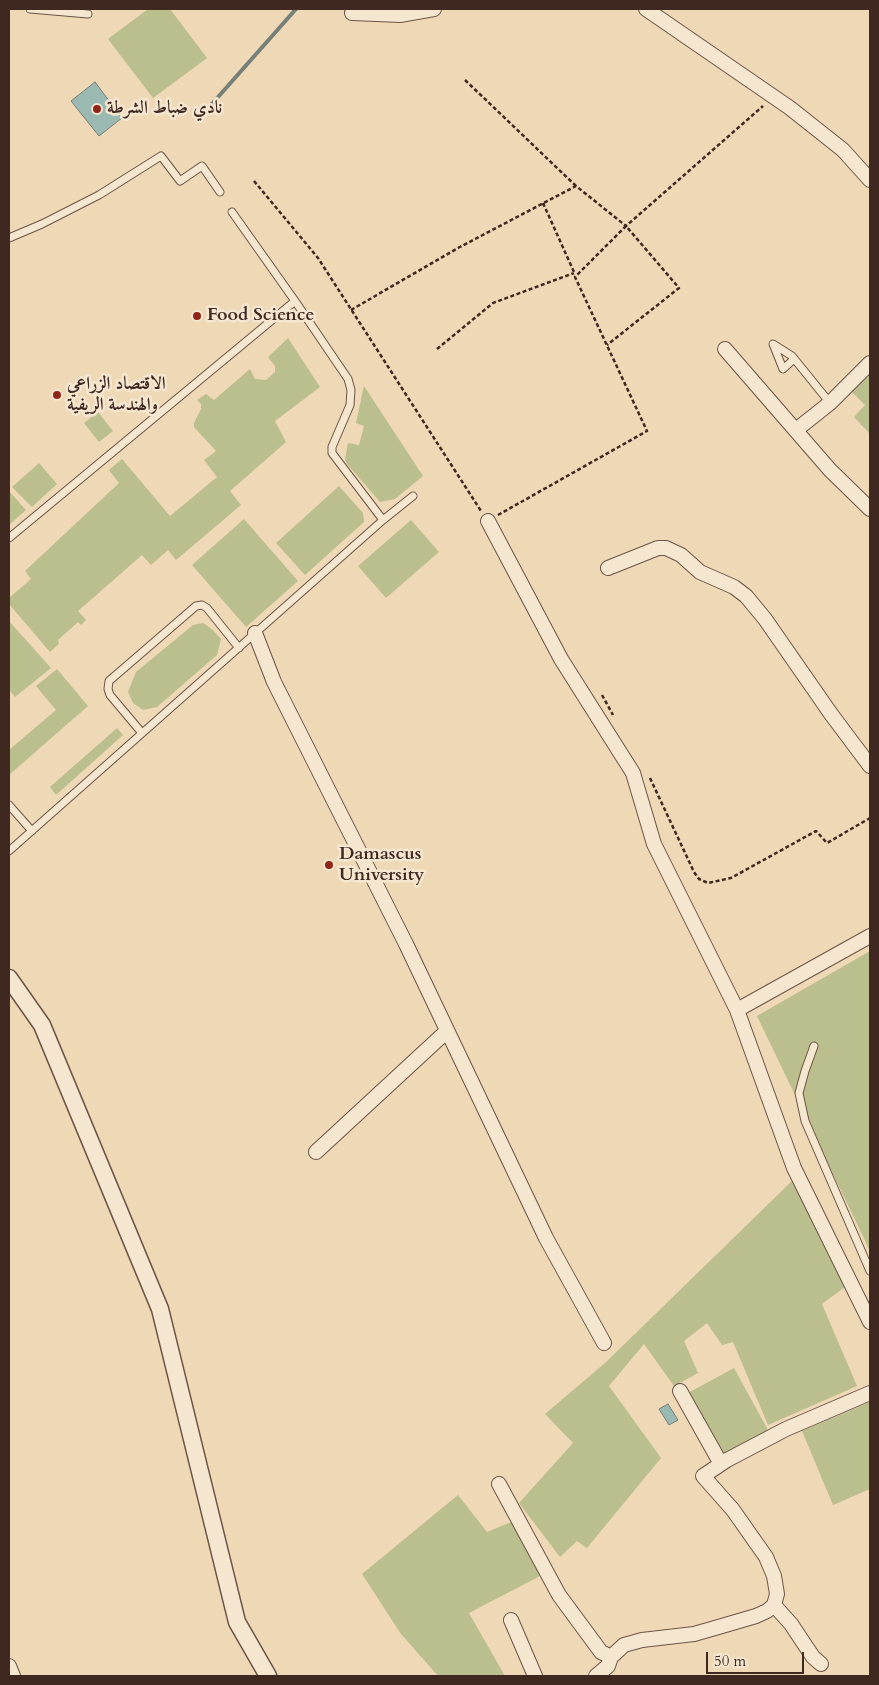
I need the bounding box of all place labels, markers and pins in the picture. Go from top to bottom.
place label: نادي ضباط الشرطة [107,98,222,120]
marker: نادي ضباط الشرطة [91,103,103,115]
place label: Food Science [207,305,314,327]
marker: Food Science [191,310,203,322]
place label: الاقتصاد الزراعي والهندسة الريفية [67,374,166,416]
marker: الاقتصاد الزراعي والهندسة الريفية [51,389,63,401]
place label: Damascus University [339,844,424,886]
marker: Damascus University [323,859,335,871]

